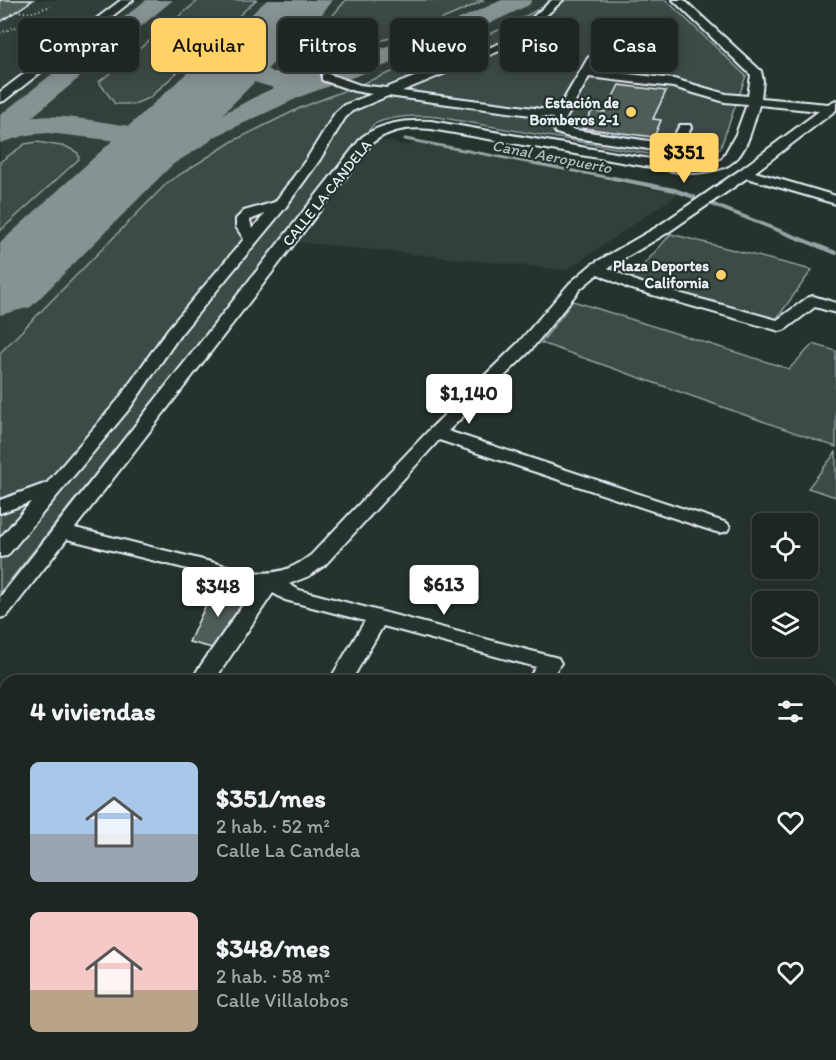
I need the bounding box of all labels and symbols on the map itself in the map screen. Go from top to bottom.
place label: Estación de Bomberos 2-1 [530,94,619,129]
marker: Estación de Bomberos 2-1 [624,105,638,119]
pin: $351 [648,133,720,184]
street label: CALLE LA CANDELA [279,136,376,250]
water label: Canal Aeropuerto [491,136,614,178]
place label: Plaza Deportes California [613,257,710,292]
marker: Plaza Deportes California [714,268,728,282]
pin: $1,140 [420,374,518,425]
pin: $613 [408,565,480,616]
pin: $348 [182,567,254,618]

